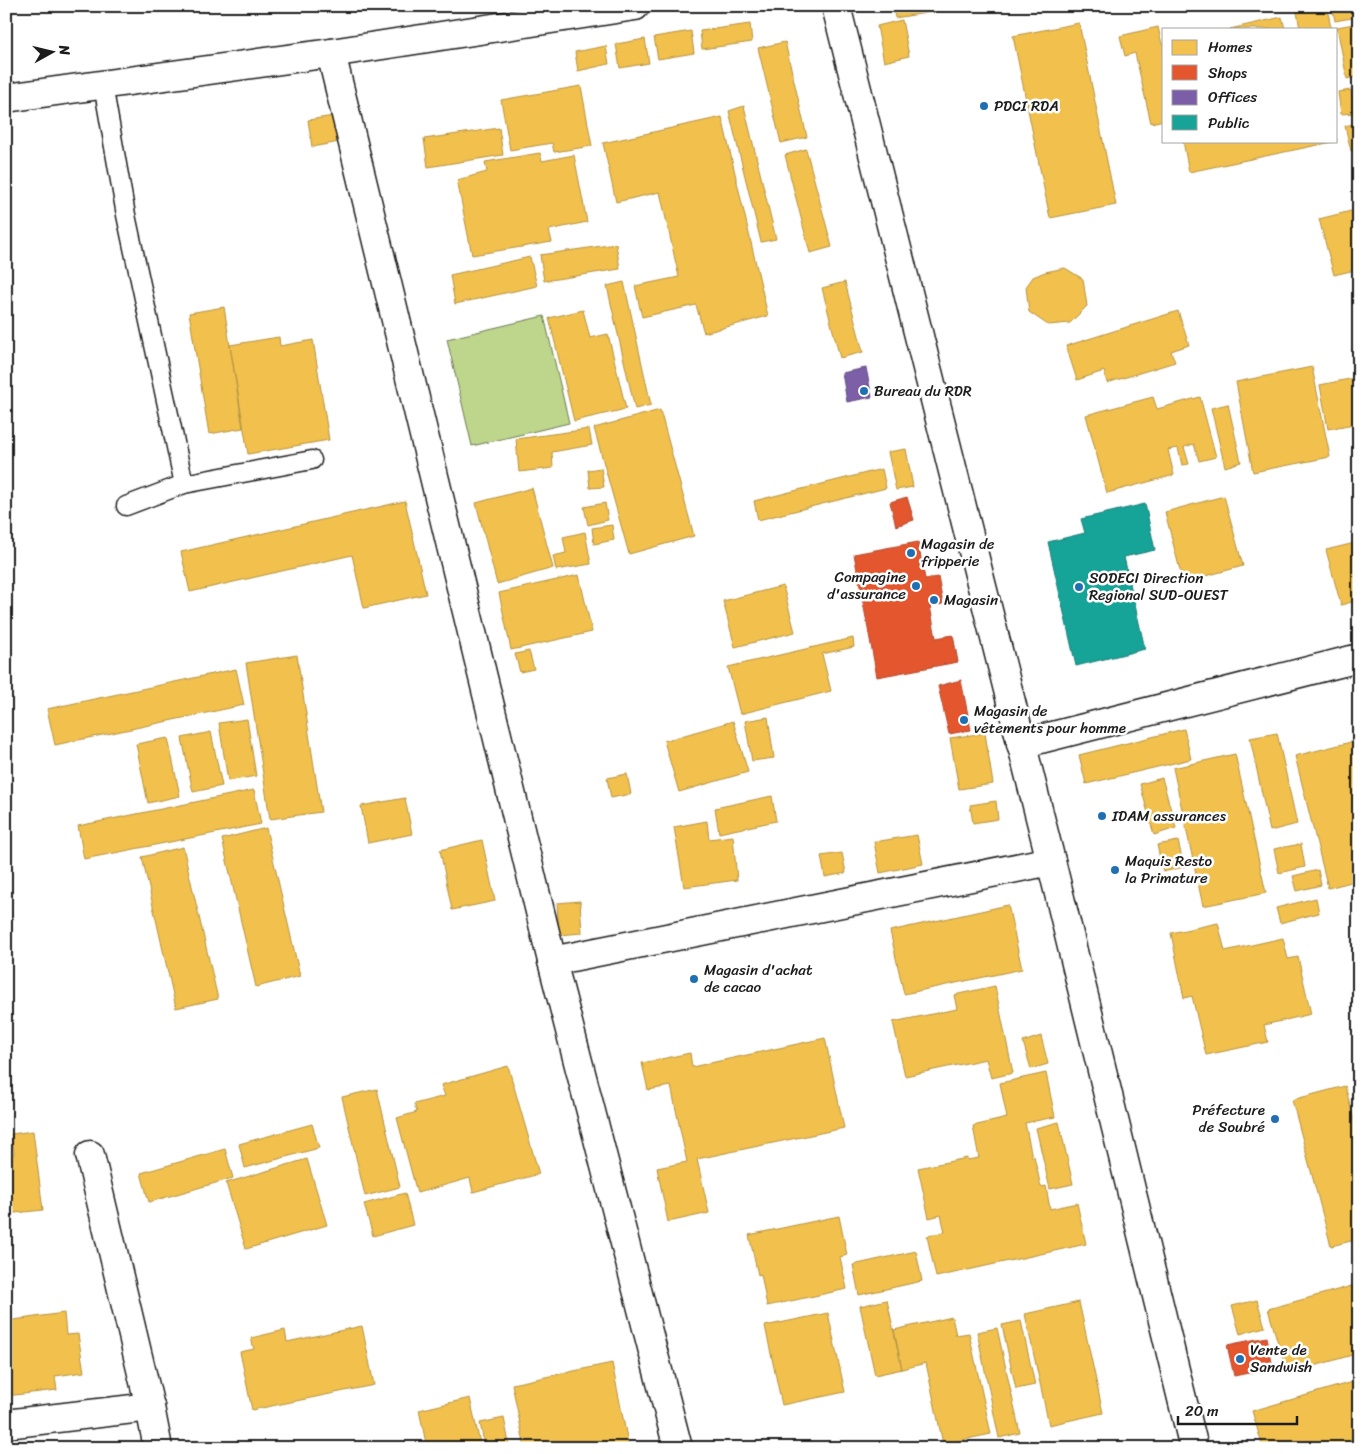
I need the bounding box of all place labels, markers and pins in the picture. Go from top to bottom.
place label: PDCI RDA [994,93,1059,119]
marker: PDCI RDA [978,100,990,112]
place label: Bureau du RDR [874,378,972,404]
marker: Bureau du RDR [858,385,870,397]
place label: Magasin de fripperie [921,531,995,574]
marker: Magasin de fripperie [905,547,917,559]
place label: Compagine d'assurance [827,564,906,607]
place label: SODECI Direction Regional SUD-OUEST [1089,565,1230,608]
marker: Compagine d'assurance [910,580,922,592]
marker: SODECI Direction Regional SUD-OUEST [1073,581,1085,593]
place label: Magasin [944,587,998,613]
marker: Magasin [928,594,940,606]
place label: Magasin de vêtements pour homme [974,698,1126,741]
marker: Magasin de vêtements pour homme [958,714,970,726]
place label: IDAM assurances [1111,803,1227,829]
marker: IDAM assurances [1096,810,1108,822]
place label: Maquis Resto la Primature [1125,848,1213,891]
marker: Maquis Resto la Primature [1109,864,1121,876]
place label: Magasin d'achat de cacao [704,957,813,1000]
marker: Magasin d'achat de cacao [688,973,700,985]
place label: Préfecture de Soubré [1192,1097,1265,1140]
marker: Préfecture de Soubré [1269,1113,1281,1125]
place label: Vente de Sandwish [1250,1337,1312,1380]
marker: Vente de Sandwish [1234,1353,1246,1365]

